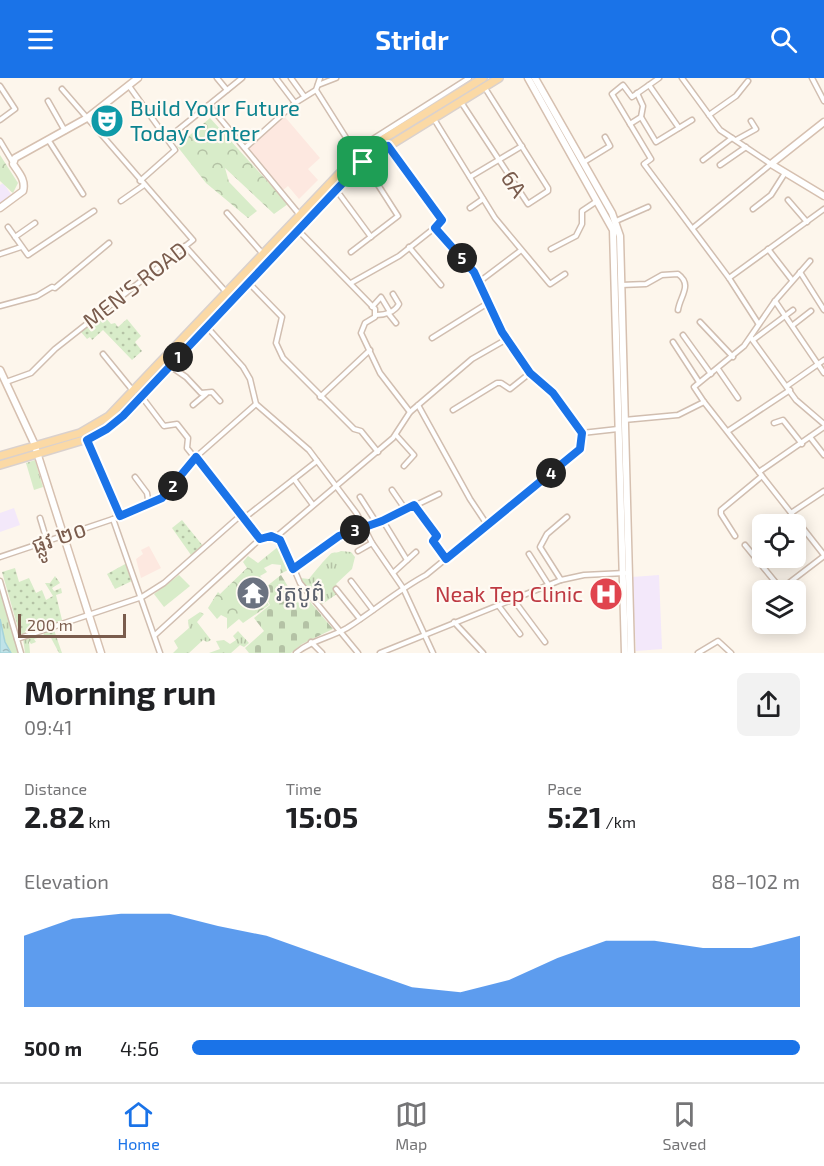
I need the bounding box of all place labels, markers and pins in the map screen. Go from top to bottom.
place label: Build Your Future Today Center [130,94,300,145]
theatre icon: Build Your Future Today Center [89,103,125,139]
pin [337,136,388,187]
pin: 5 [447,243,477,273]
pin: 1 [163,342,193,372]
pin: 4 [536,458,566,488]
pin: 2 [158,471,188,501]
pin: 3 [340,515,370,545]
temple icon: វត្តបូព៌ [235,575,271,611]
hospital icon: Neak Tep Clinic [588,576,624,612]
place label: វត្តបូព៌ [276,579,325,608]
place label: Neak Tep Clinic [435,580,583,606]

